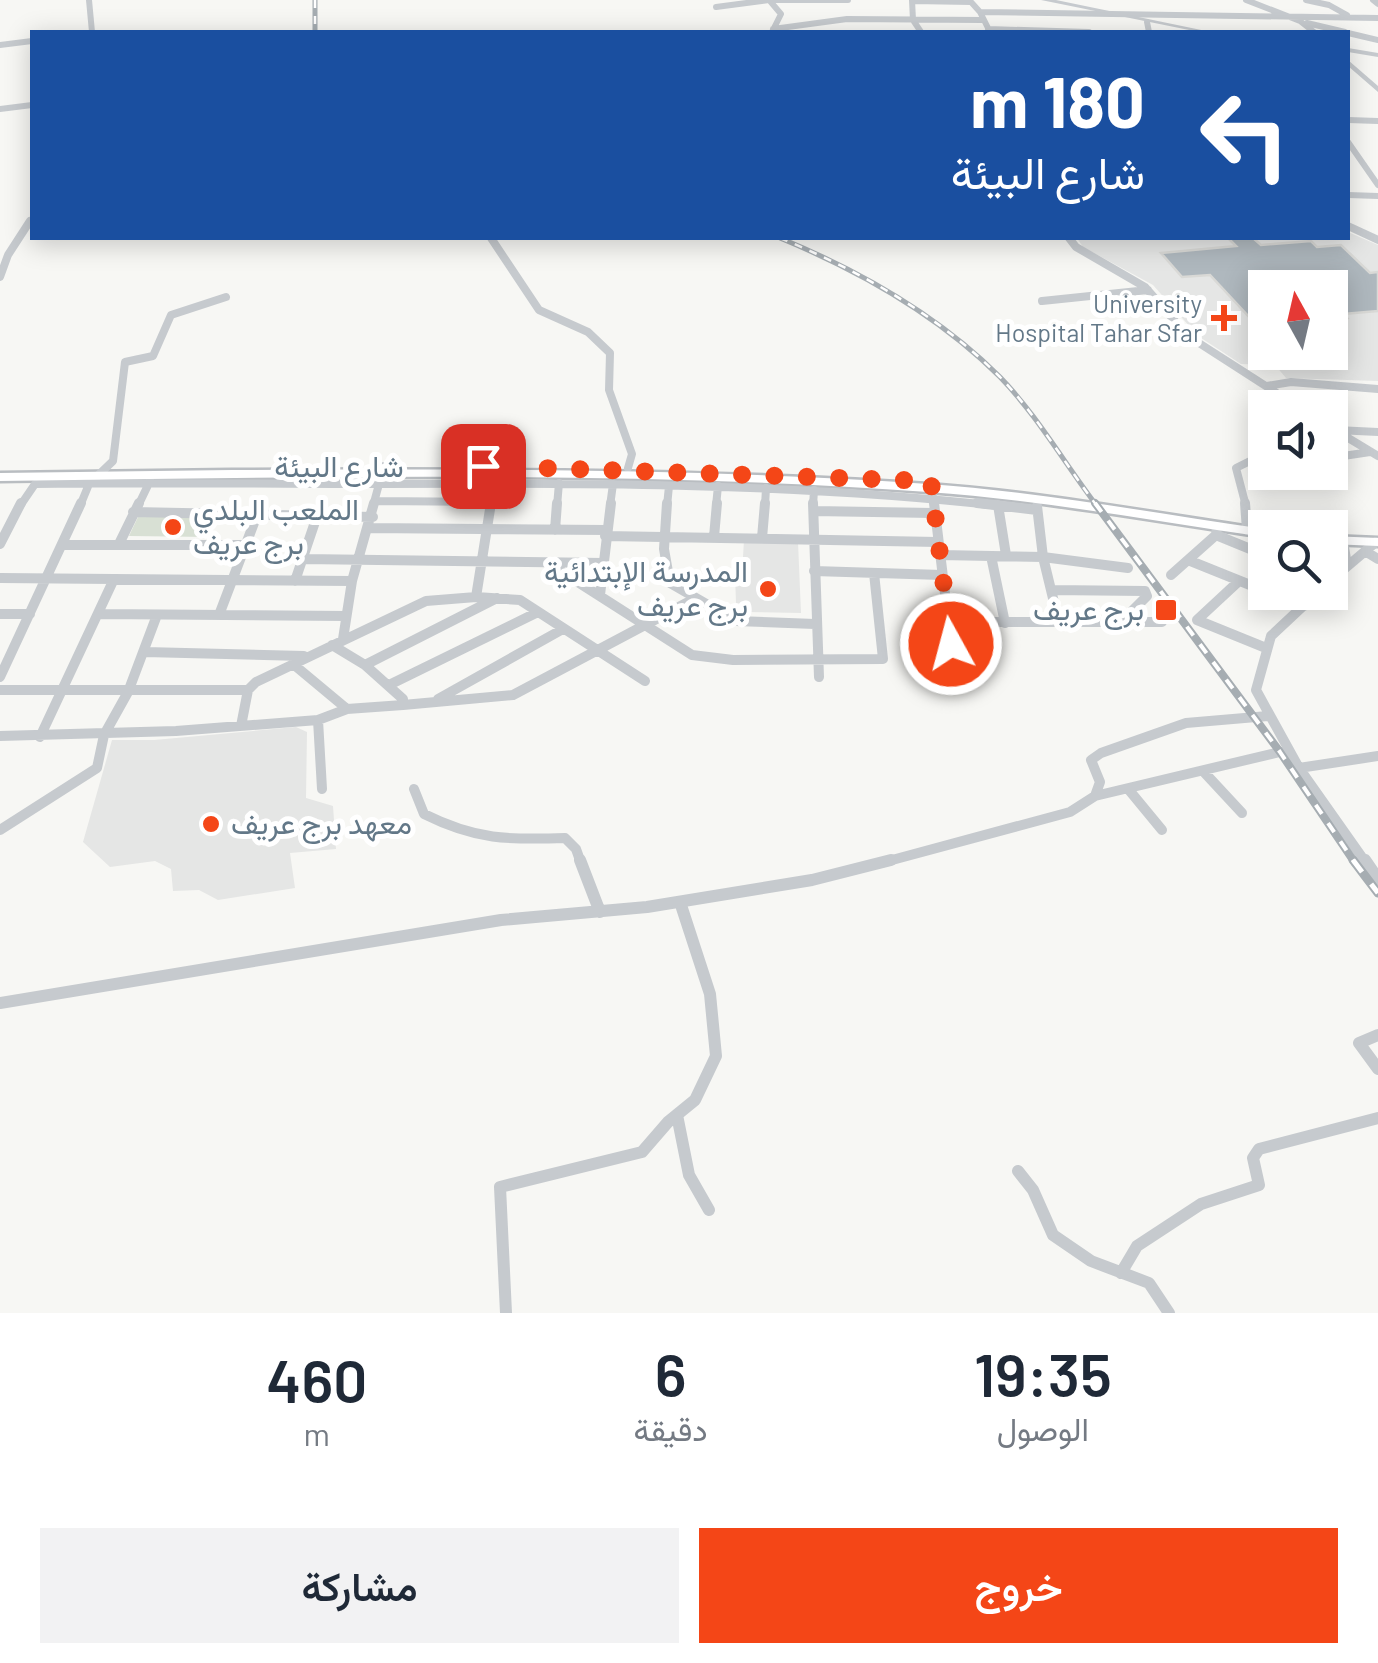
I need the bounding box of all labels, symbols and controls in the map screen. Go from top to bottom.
text: 180 m [970,58,1145,142]
icon: left [1180,70,1310,200]
text: شارع البيئة [951,144,1145,198]
north arrow [1248,270,1348,370]
map controls [1248,270,1348,610]
place label: University Hospital Tahar Sfar [995,288,1202,347]
marker: University Hospital Tahar Sfar [1211,305,1237,331]
button: sound [1248,390,1348,490]
pin [441,424,526,509]
icon: arrive [456,439,511,494]
street label: شارع البيئة [274,447,404,487]
place label: الملعب البلدي برج عريف [193,490,359,564]
button: search [1248,510,1348,610]
marker: الملعب البلدي برج عريف [162,516,184,538]
place label: المدرسة الإبتدائية برج عريف [544,552,748,626]
marker: المدرسة الإبتدائية برج عريف [757,578,779,600]
place label: برج عريف [1033,590,1144,630]
position arrow [899,592,1003,696]
marker: برج عريف [1153,597,1179,623]
place label: معهد برج عريف [231,804,412,844]
marker: معهد برج عريف [200,813,222,835]
text: 6 [655,1337,686,1409]
text: 19:35 [974,1337,1112,1409]
text: 460 [266,1343,367,1415]
text: دقيقة [634,1409,708,1447]
text: الوصول [997,1409,1089,1447]
text: m [304,1414,330,1452]
button: مشاركة [40,1528,679,1643]
button: خروج [699,1528,1338,1643]

